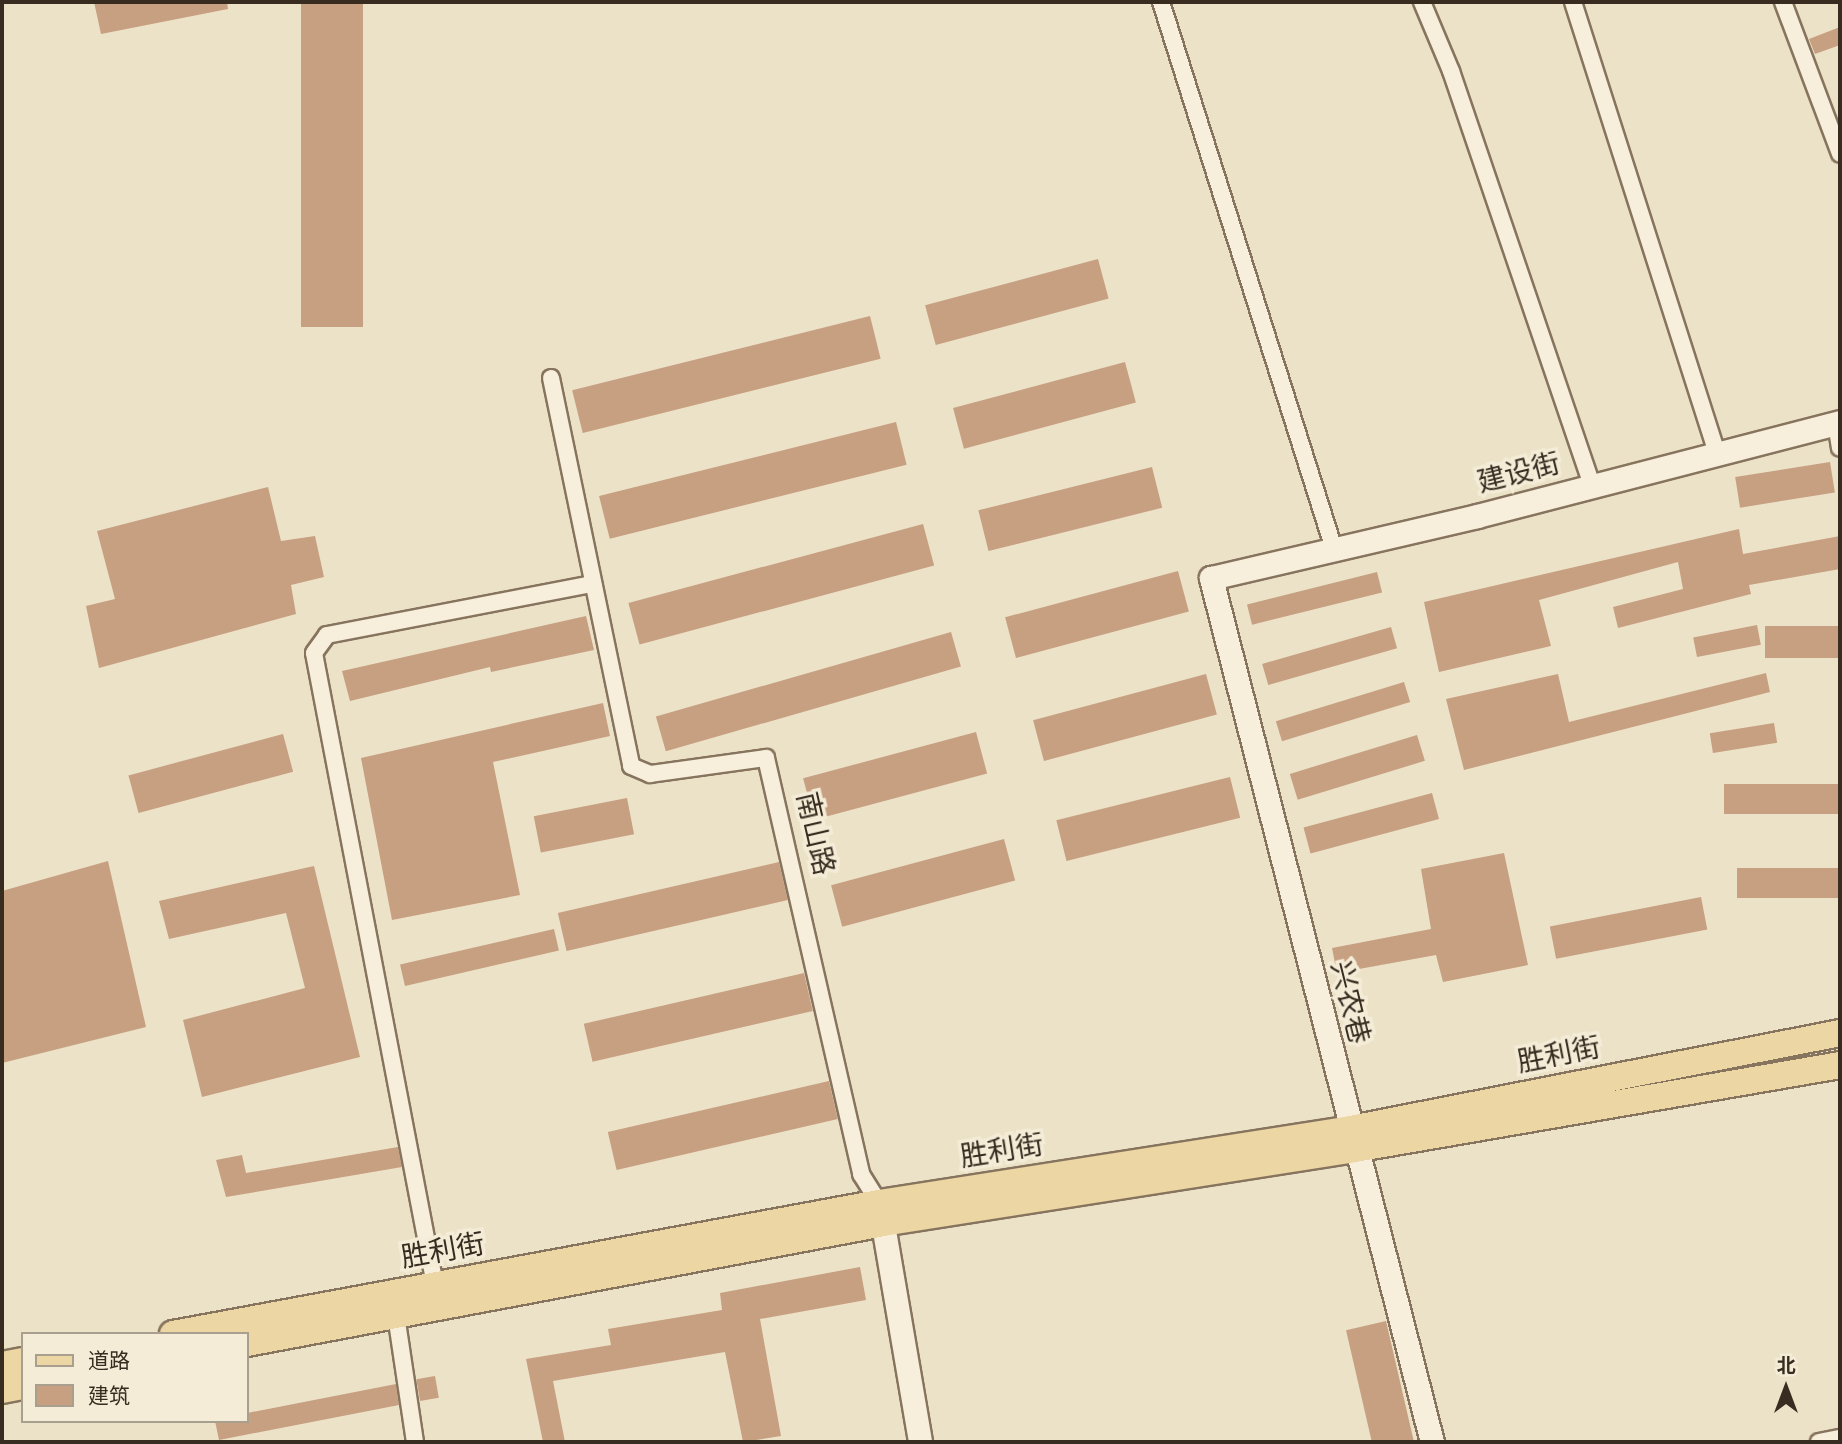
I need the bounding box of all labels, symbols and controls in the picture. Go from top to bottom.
street label: 建设街 [1474,448,1564,500]
street label: 南山路 [788,789,840,879]
street label: 兴农巷 [1323,958,1375,1048]
street label: 胜利街 [1515,1031,1603,1081]
street label: 胜利街 [958,1129,1046,1175]
street label: 胜利街 [399,1228,487,1276]
legend [21,1332,248,1423]
text: 道路 [88,1346,130,1378]
text: 北 [1776,1352,1796,1381]
north arrow [1751,1353,1821,1423]
text: 建筑 [88,1381,130,1413]

